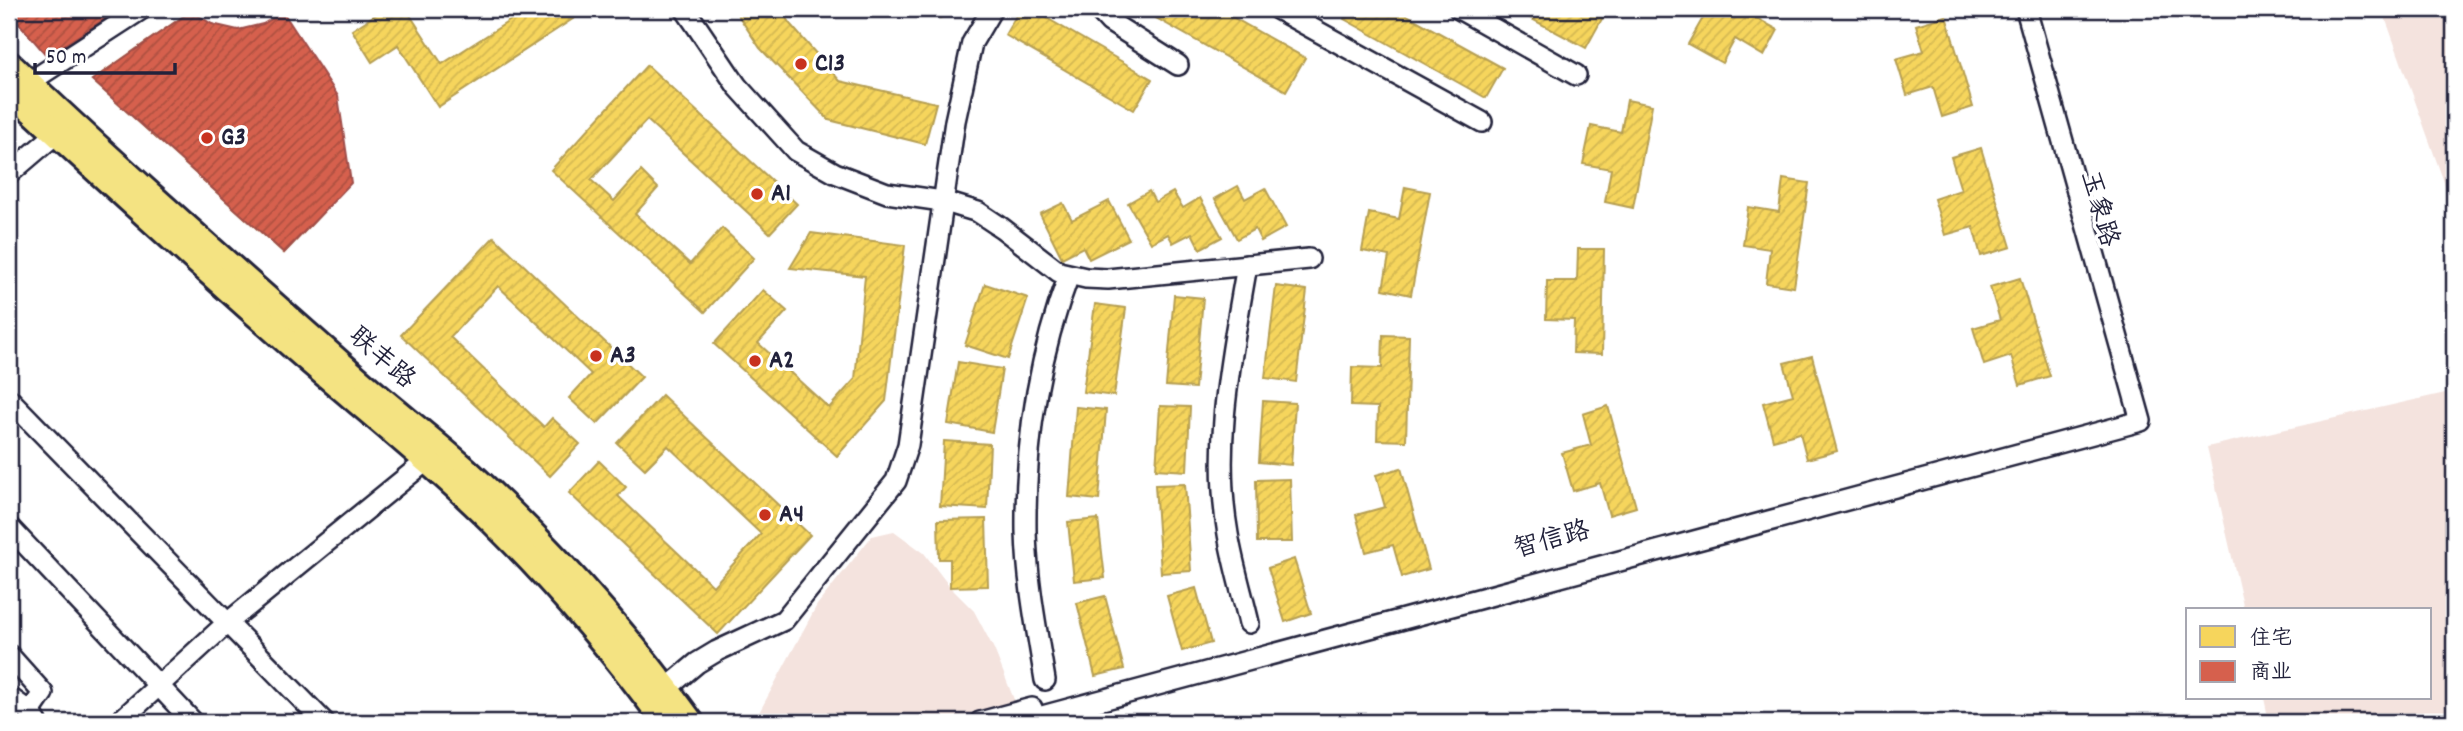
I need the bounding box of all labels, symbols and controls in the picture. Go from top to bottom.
scale bar [35,32,175,76]
text: 50 m [46,44,86,74]
place label: C13 [815,46,845,83]
marker: C13 [793,56,809,72]
place label: G3 [221,120,246,157]
marker: G3 [199,130,215,146]
street label: 玉象路 [2069,166,2127,252]
place label: A1 [771,176,791,213]
marker: A1 [749,186,765,202]
street label: 联丰路 [339,319,423,399]
place label: A3 [610,338,636,375]
place label: A2 [769,343,795,380]
marker: A3 [588,348,604,364]
marker: A2 [747,353,763,369]
place label: A4 [779,497,804,534]
marker: A4 [757,507,773,523]
street label: 智信路 [1510,513,1594,569]
legend [2186,608,2432,700]
text: 住宅 [2250,625,2292,655]
text: 商业 [2250,659,2292,689]

